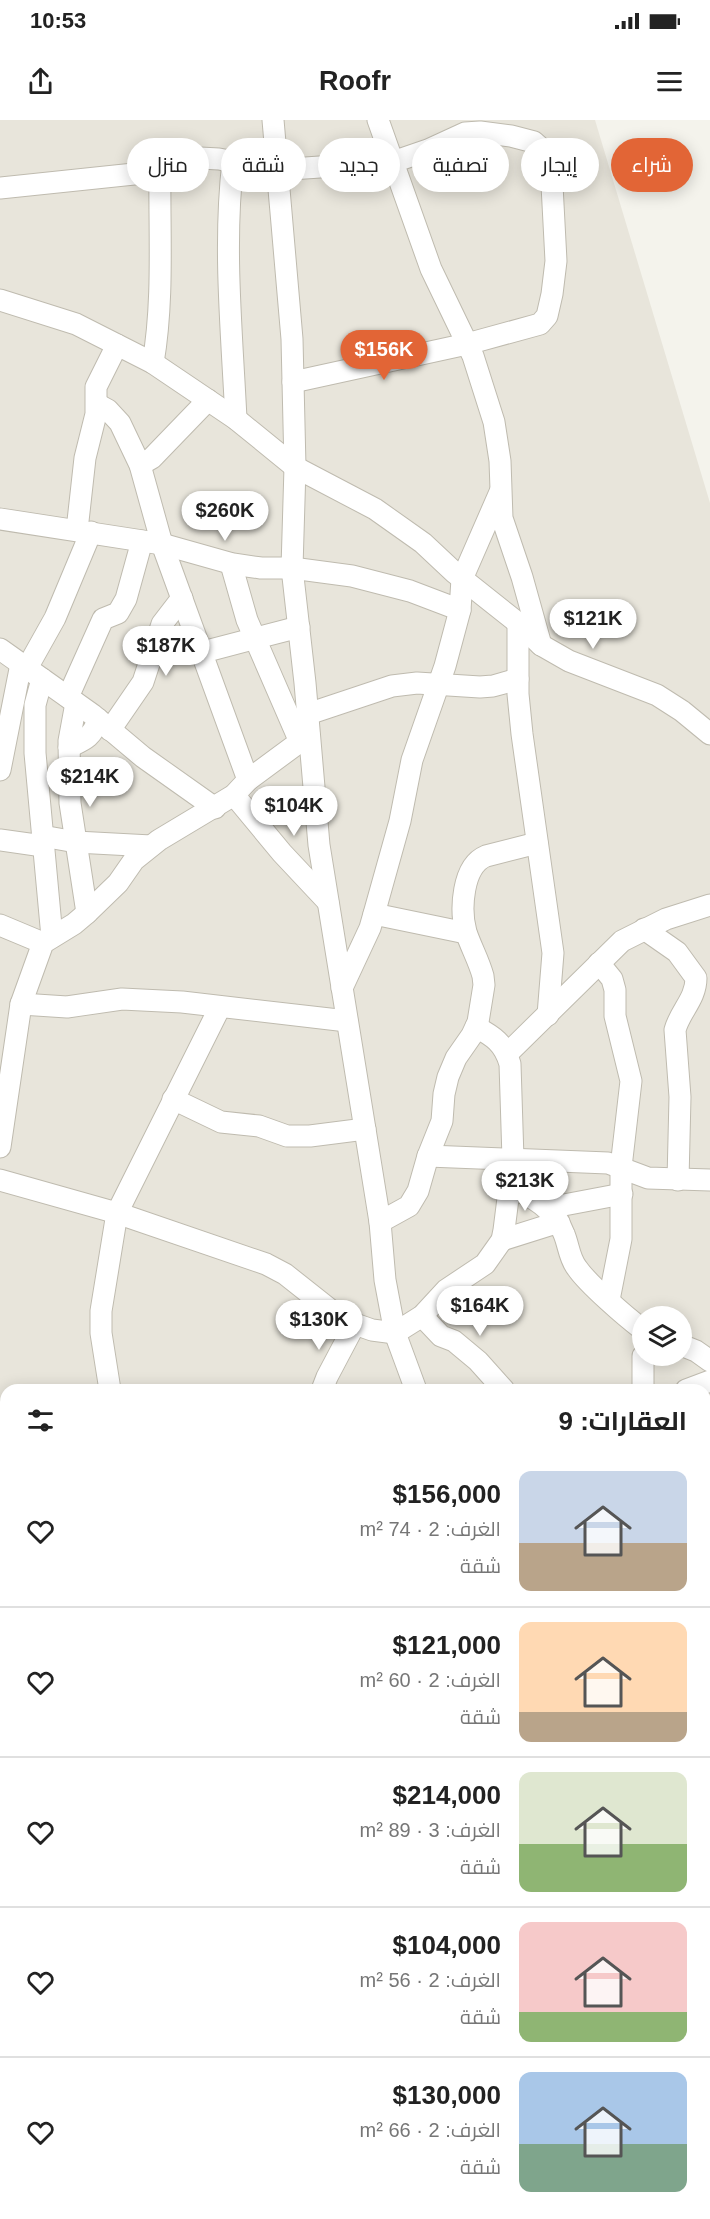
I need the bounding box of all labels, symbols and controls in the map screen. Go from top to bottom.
text: 10:53 [30,8,86,33]
icon: share [24,65,57,98]
icon: menu [653,65,686,98]
text: Roofr [319,66,391,96]
chip: منزل [127,138,209,192]
chip: شقة [221,138,306,192]
chip: جديد [318,138,400,192]
chip: تصفية [412,138,509,192]
chip: إيجار [521,138,599,192]
chip: شراء [611,138,693,192]
pin: $156K [342,330,426,381]
text: $156K [355,338,413,360]
pin: $260K [183,491,267,542]
text: $260K [196,499,254,521]
pin: $121K [551,599,635,650]
text: $121K [564,607,622,629]
pin: $187K [124,626,208,677]
text: $187K [137,634,195,656]
pin: $214K [48,757,132,808]
text: $214K [61,765,119,787]
pin: $104K [252,786,336,837]
text: $104K [265,794,323,816]
pin: $213K [483,1161,567,1212]
text: $213K [496,1169,554,1191]
pin: $164K [438,1286,522,1337]
text: $164K [451,1294,509,1316]
pin: $130K [277,1300,361,1351]
map controls [632,1306,692,1366]
button: layers [632,1306,692,1366]
text: $130K [290,1308,348,1330]
icon: filters [24,1404,57,1437]
text: العقارات: 9 [559,1406,687,1436]
text: $156,000 [393,1479,501,1509]
icon: home [567,1495,639,1567]
icon: heart [24,1515,57,1548]
text: الغرف: 2 · 74 m² [360,1518,501,1540]
text: شقة [460,1555,501,1577]
text: $121,000 [393,1630,501,1660]
icon: home [567,1646,639,1718]
icon: heart [24,1666,57,1699]
text: الغرف: 2 · 60 m² [360,1669,501,1691]
text: شقة [460,1706,501,1728]
text: $214,000 [393,1780,501,1810]
icon: home [567,1796,639,1868]
icon: heart [24,1816,57,1849]
text: الغرف: 3 · 89 m² [360,1819,501,1841]
text: شقة [460,1856,501,1878]
text: $104,000 [393,1930,501,1960]
icon: home [567,1946,639,2018]
icon: heart [24,1966,57,1999]
text: الغرف: 2 · 56 m² [360,1969,501,1991]
text: شقة [460,2006,501,2028]
text: $130,000 [393,2080,501,2110]
icon: home [567,2096,639,2168]
icon: heart [24,2116,57,2149]
text: الغرف: 2 · 66 m² [360,2119,501,2141]
text: شقة [460,2156,501,2178]

